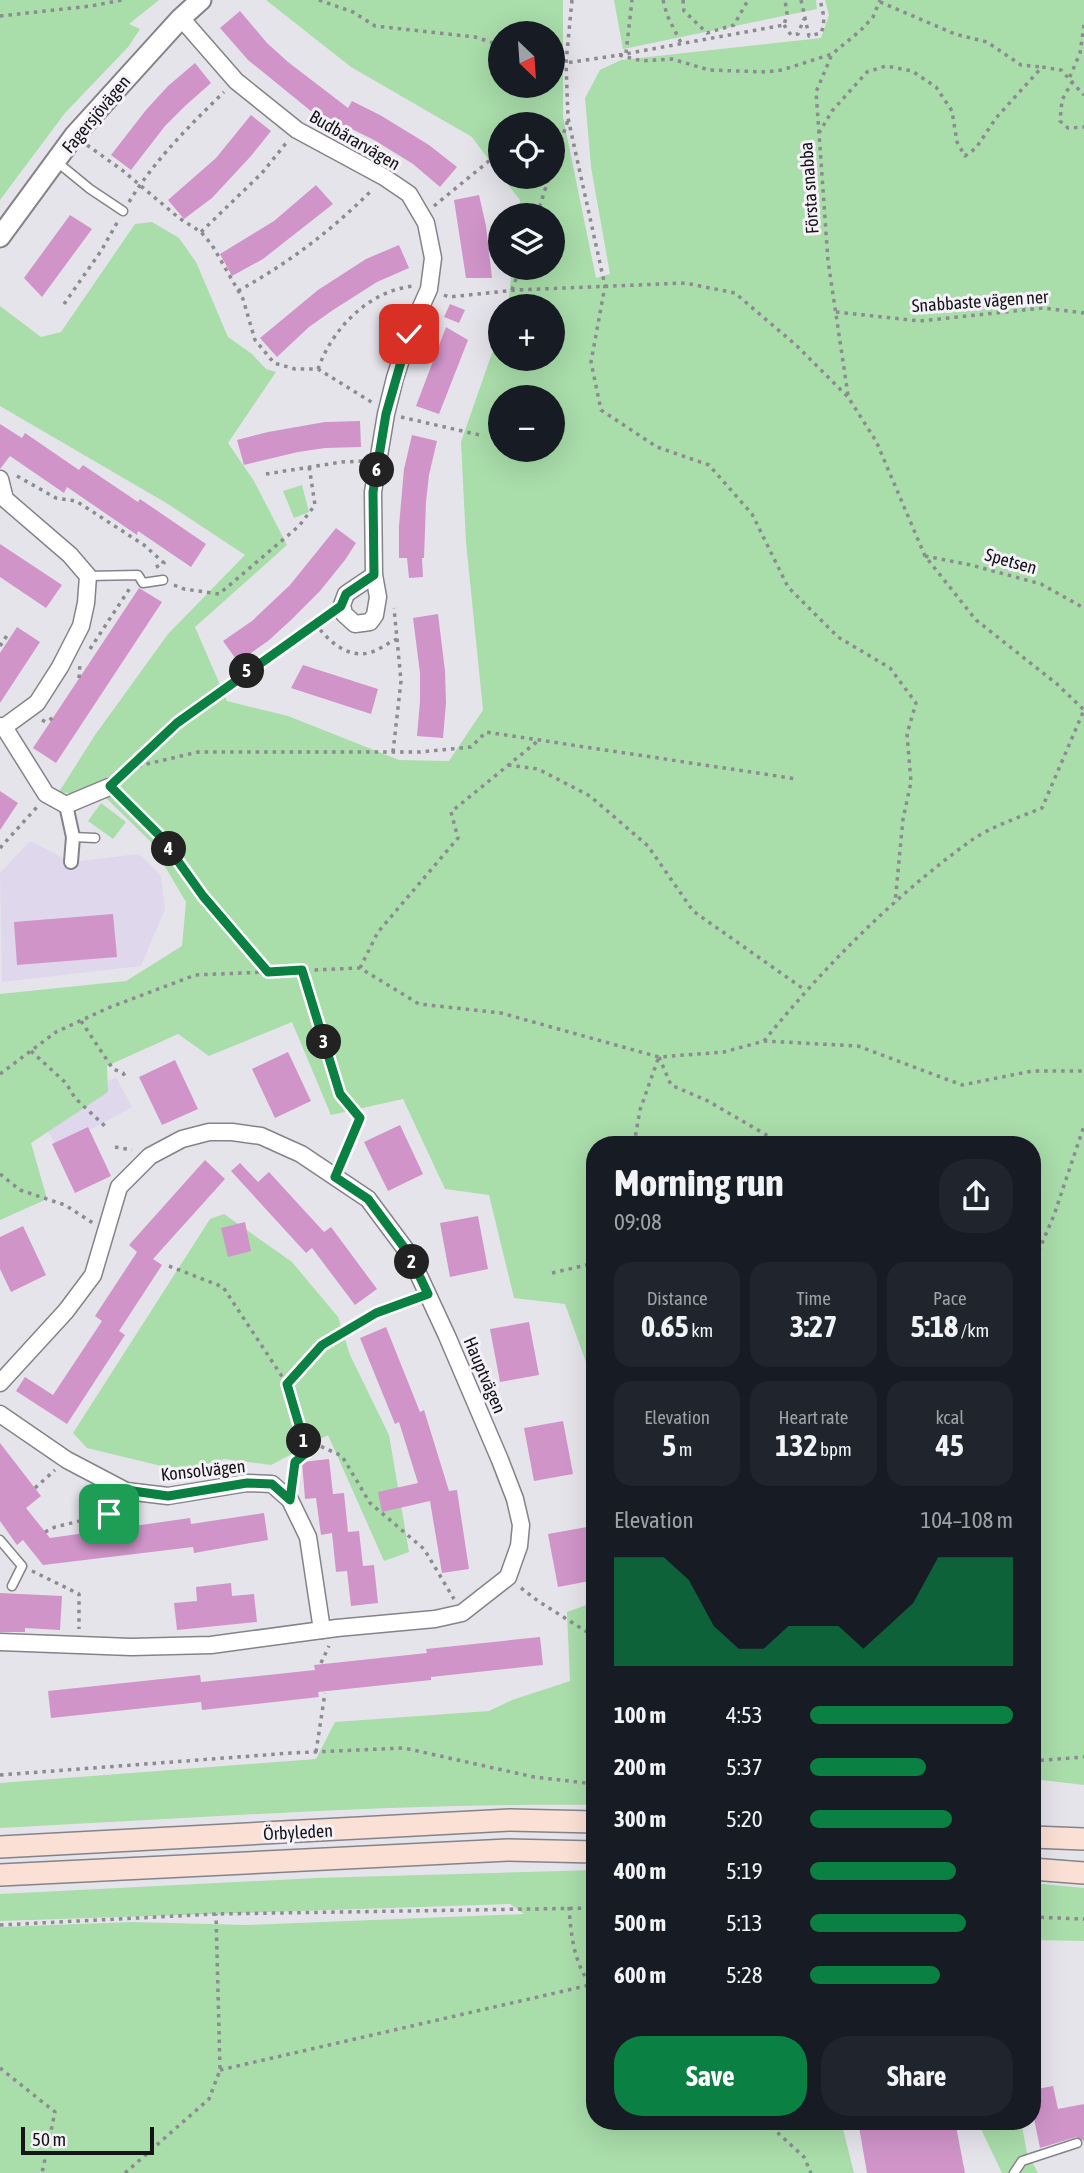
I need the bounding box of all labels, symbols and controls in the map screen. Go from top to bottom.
north arrow [488,21,565,98]
map controls [488,21,565,462]
street label: Fagersjövägen [57,71,135,157]
street label: Budbärarvägen [306,106,404,174]
button: locate [488,112,565,189]
street label: Första snabba [795,141,823,235]
button: layers [488,203,565,280]
street label: Snabbaste vägen ner [911,286,1050,316]
button: + [488,294,565,371]
pin [379,304,439,364]
icon: check [390,315,428,353]
button: − [488,385,565,462]
pin: 6 [360,452,394,488]
text: 6 [372,458,381,480]
street label: Spetsen [983,544,1039,578]
pin: 5 [230,654,264,688]
text: 5 [242,659,251,681]
pin: 4 [152,832,186,866]
text: 4 [164,837,173,859]
pin: 3 [306,1024,342,1060]
text: 3 [319,1030,328,1052]
button: share [939,1159,1013,1233]
text: Morning run [614,1161,784,1204]
text: 09:08 [614,1209,662,1235]
pin: 2 [394,1244,430,1280]
text: 2 [407,1250,416,1272]
text: Distance [647,1287,708,1309]
text: Time [796,1287,831,1309]
text: Pace [933,1287,967,1309]
text: 0.65 [641,1309,689,1343]
text: 3:27 [790,1309,837,1343]
text: 5:18 [910,1309,958,1343]
text: km [689,1319,713,1341]
text: /km [958,1319,989,1341]
street label: Hauptvägen [459,1334,511,1416]
text: Elevation [644,1406,710,1428]
text: Heart rate [779,1406,848,1428]
text: kcal [935,1406,964,1428]
pin: 1 [286,1424,322,1458]
text: 5 [662,1428,676,1462]
text: 132 [775,1428,818,1462]
text: 45 [936,1428,964,1462]
text: 1 [299,1429,308,1451]
text: m [676,1438,692,1460]
text: bpm [818,1438,852,1460]
street label: Konsolvägen [160,1455,246,1485]
pin [79,1484,139,1544]
icon: arrive [90,1495,128,1533]
text: Elevation [614,1507,694,1533]
text: 104–108 m [920,1507,1013,1533]
text: 100 m [614,1702,666,1728]
text: 4:53 [726,1702,763,1728]
text: 200 m [614,1754,666,1780]
text: 5:37 [726,1754,763,1780]
text: 300 m [614,1806,666,1832]
text: 5:20 [726,1806,763,1832]
street label: Örbyleden [263,1820,333,1844]
text: 400 m [614,1858,666,1884]
text: 5:19 [726,1858,763,1884]
text: 500 m [614,1910,666,1936]
text: 5:13 [726,1910,763,1936]
text: 600 m [614,1962,666,1988]
text: 5:28 [726,1962,763,1988]
button: Save [614,2036,807,2116]
button: Share [821,2036,1013,2116]
scale bar [21,2124,154,2156]
text: 50 m [32,2128,66,2150]

